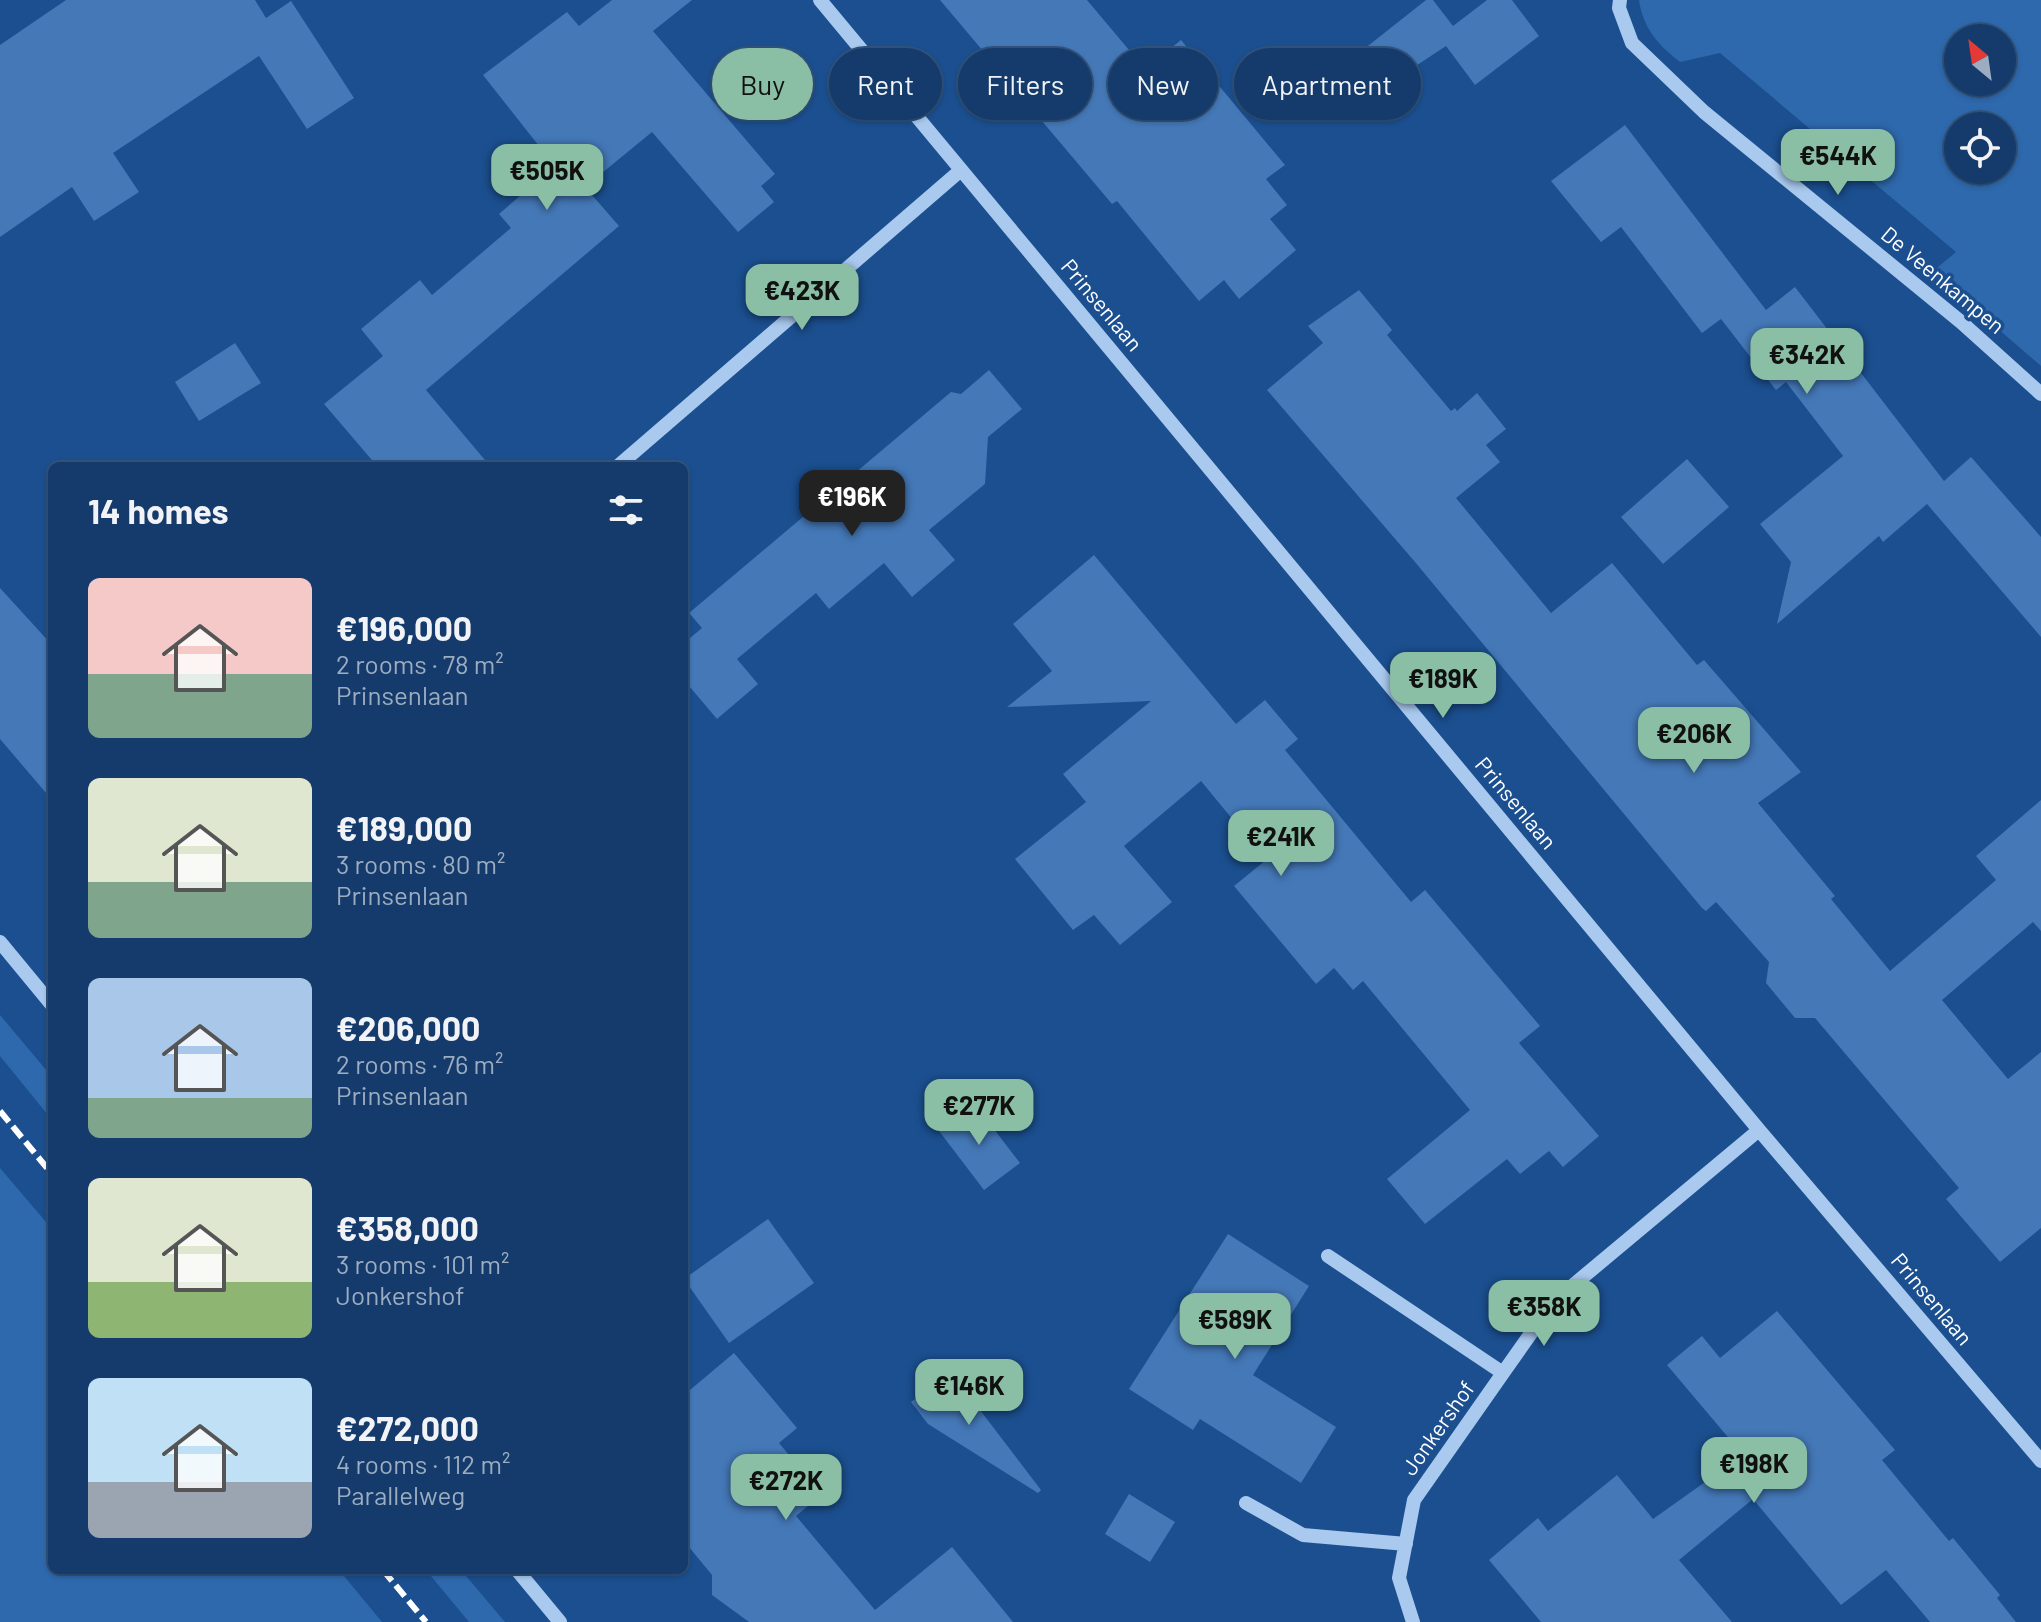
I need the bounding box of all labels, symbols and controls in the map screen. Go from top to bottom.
north arrow [1944,24,2016,96]
map controls [1944,24,2016,184]
chip: Buy [712,48,813,120]
chip: Rent [829,48,942,120]
chip: Filters [958,48,1092,120]
chip: New [1108,48,1218,120]
chip: Apartment [1234,48,1421,120]
button: locate [1944,112,2016,184]
pin: €544K [1782,129,1894,197]
text: €544K [1799,139,1877,170]
pin: €505K [491,144,603,212]
text: €505K [509,154,585,185]
street label: De Veenkampen [1877,220,2010,338]
street label: Prinsenlaan [1057,253,1149,356]
pin: €423K [746,264,858,332]
text: €423K [764,274,840,305]
pin: €342K [1751,328,1863,396]
text: €342K [1768,338,1846,369]
pin: €196K [796,470,908,538]
text: €196K [817,480,887,511]
icon: filters [604,488,648,532]
text: 14 homes [88,490,229,531]
text: €196,000 [336,607,472,648]
icon: home [152,610,248,706]
text: 2 rooms · 78 m² [336,648,504,679]
pin: €189K [1387,652,1499,720]
text: €189K [1408,662,1478,693]
text: Prinsenlaan [336,679,468,710]
pin: €206K [1638,707,1750,775]
text: €206K [1656,717,1732,748]
street label: Prinsenlaan [1471,751,1563,854]
text: €189,000 [336,807,472,848]
icon: home [152,810,248,906]
pin: €241K [1225,810,1337,878]
text: €241K [1246,820,1316,851]
text: 3 rooms · 80 m² [336,848,506,879]
text: Prinsenlaan [336,879,468,910]
text: €206,000 [336,1007,481,1048]
icon: home [152,1010,248,1106]
text: 2 rooms · 76 m² [336,1048,504,1079]
text: Prinsenlaan [336,1079,468,1110]
pin: €277K [923,1079,1035,1147]
text: €277K [942,1089,1016,1120]
text: €358,000 [336,1207,479,1248]
icon: home [152,1210,248,1306]
street label: Prinsenlaan [1887,1247,1979,1350]
text: 3 rooms · 101 m² [336,1248,509,1279]
text: Jonkershof [336,1279,465,1310]
pin: €358K [1488,1280,1600,1348]
text: €358K [1507,1290,1581,1321]
pin: €589K [1179,1293,1291,1361]
text: €589K [1198,1303,1272,1334]
pin: €146K [913,1359,1025,1427]
text: €146K [933,1369,1005,1400]
street label: Jonkershof [1395,1375,1479,1479]
text: €272,000 [336,1407,479,1448]
icon: home [152,1410,248,1506]
pin: €198K [1698,1437,1810,1505]
text: €198K [1719,1447,1789,1478]
text: 4 rooms · 112 m² [336,1448,510,1479]
pin: €272K [730,1454,842,1522]
text: €272K [749,1464,823,1495]
text: Parallelweg [336,1479,465,1510]

